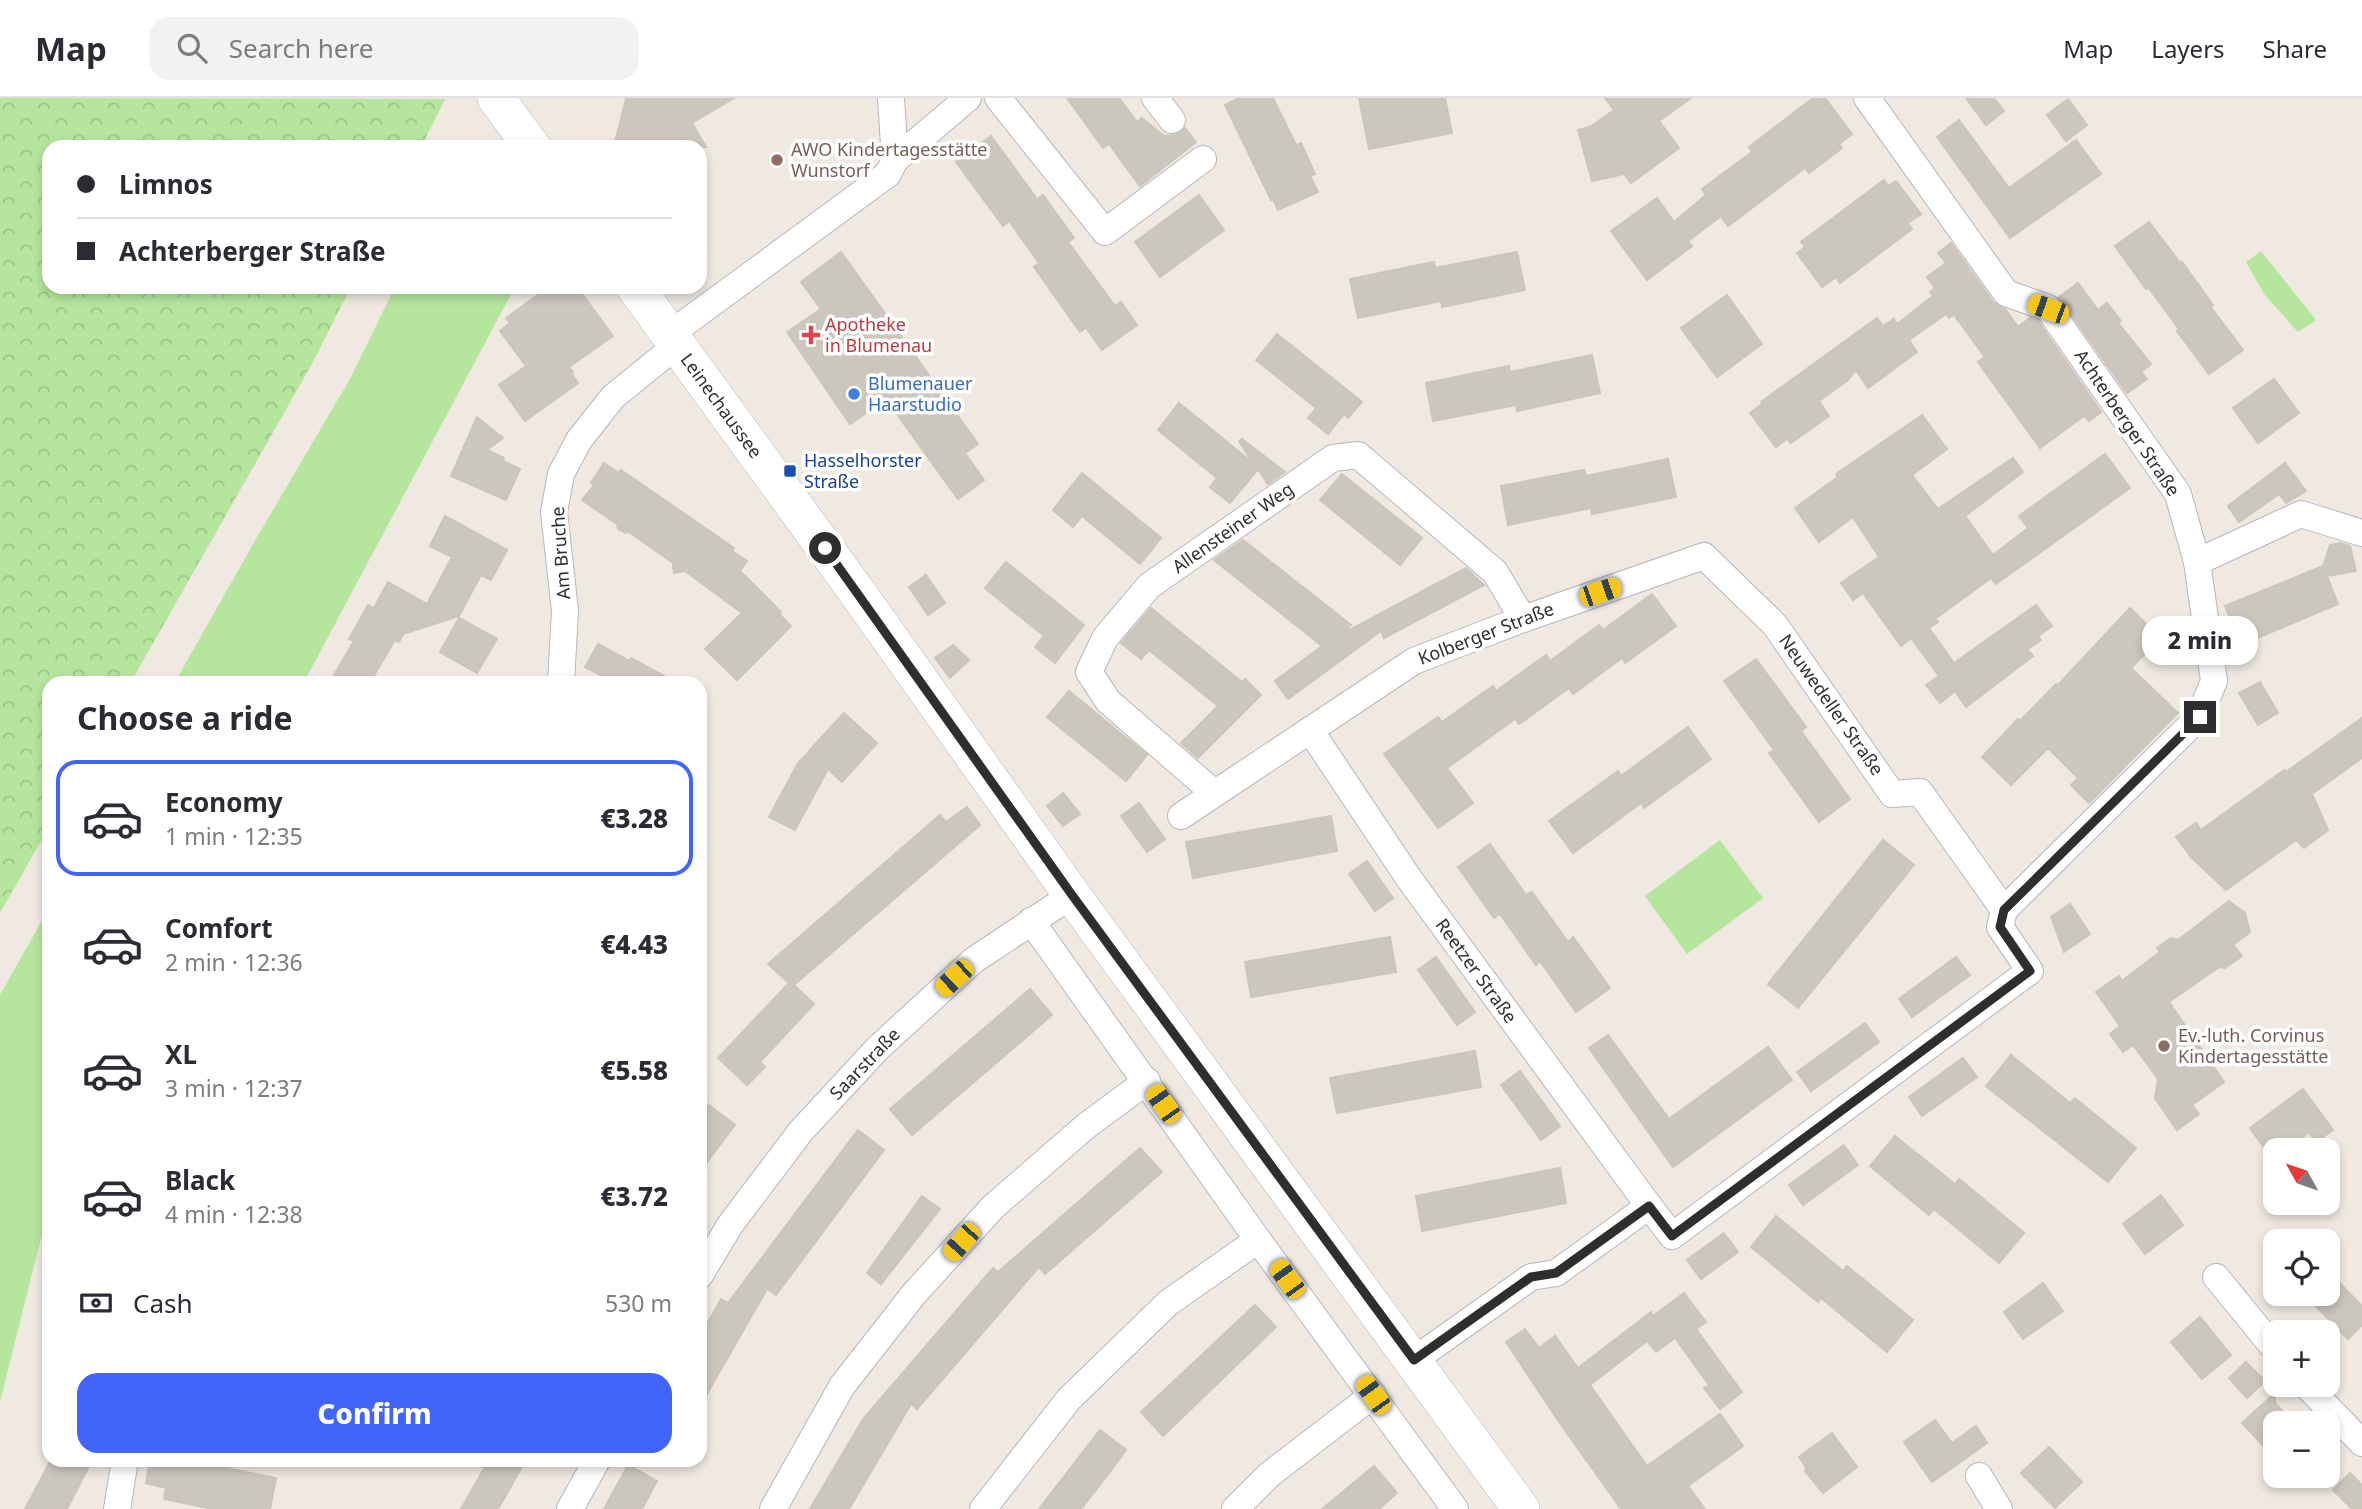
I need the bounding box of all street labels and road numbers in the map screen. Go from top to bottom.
street label: Achterberger Straße [2070,344,2186,501]
street label: Leinechaussee [676,348,768,463]
street label: Allensteiner Weg [1167,476,1298,578]
street label: Am Bruche [545,506,575,600]
street label: Kolberger Straße [1414,596,1557,670]
street label: Neuwedeller Straße [1774,629,1890,780]
street label: Reetzer Straße [1431,913,1523,1028]
street label: Saarstraße [824,1022,905,1104]

